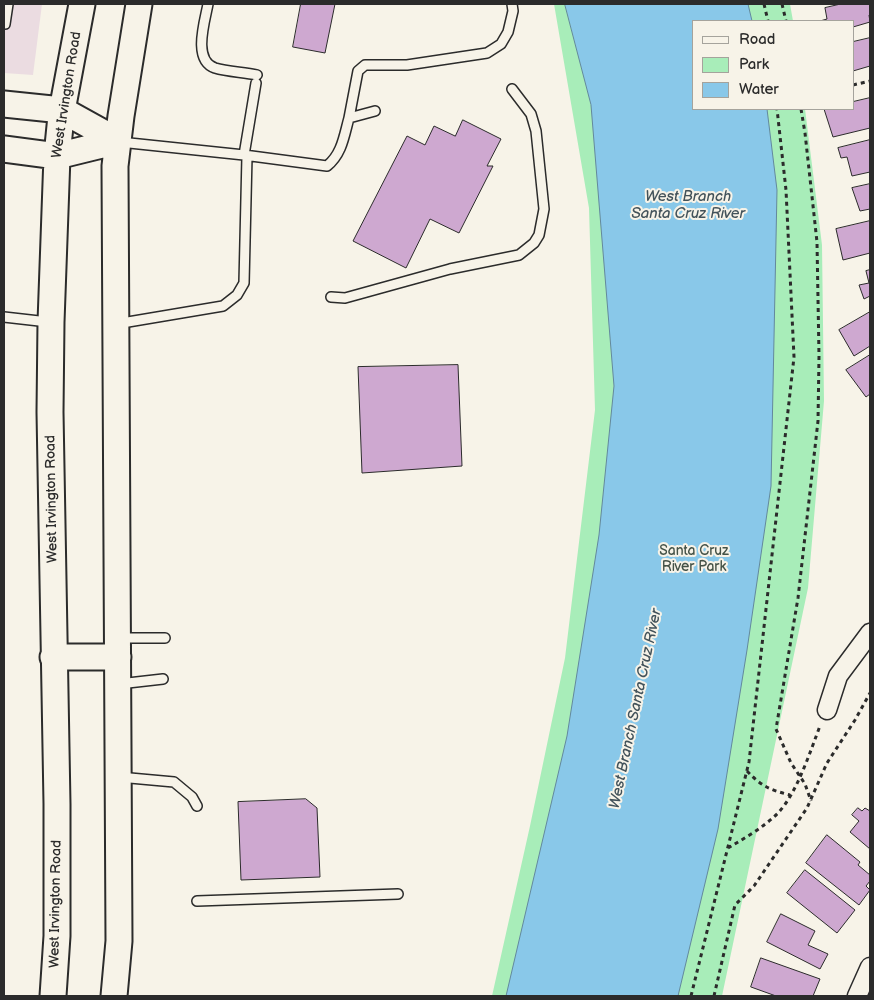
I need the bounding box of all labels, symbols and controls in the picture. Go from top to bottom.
legend [692,20,854,110]
street label: West Irvington Road [49,30,85,160]
text: Road [739,30,775,49]
text: Park [739,55,769,74]
text: Water [739,80,779,99]
water label: West Branch Santa Cruz River [631,188,745,223]
street label: West Irvington Road [42,435,62,563]
park label: Santa Cruz River Park [659,543,729,576]
water label: West Branch Santa Cruz River [606,607,666,811]
street label: West Irvington Road [46,840,66,968]

